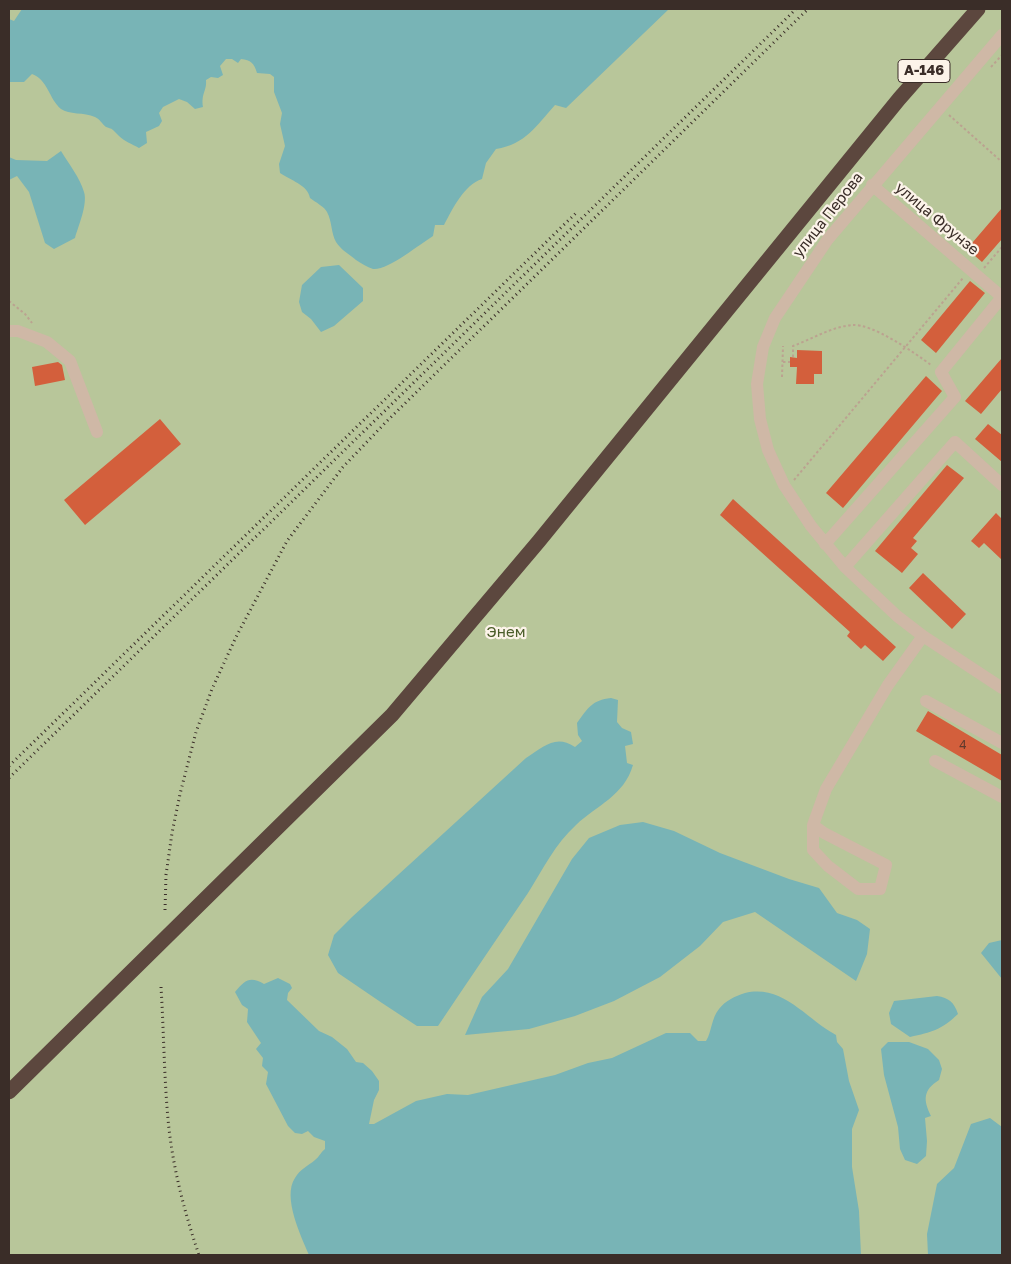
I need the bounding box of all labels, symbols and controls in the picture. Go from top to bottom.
road number: А-146 [898,59,950,82]
street label: улица Перова [789,169,867,261]
street label: улица Фрунзе [892,179,982,259]
park label: Энем [487,623,525,641]
house number: 4 [959,738,967,752]

